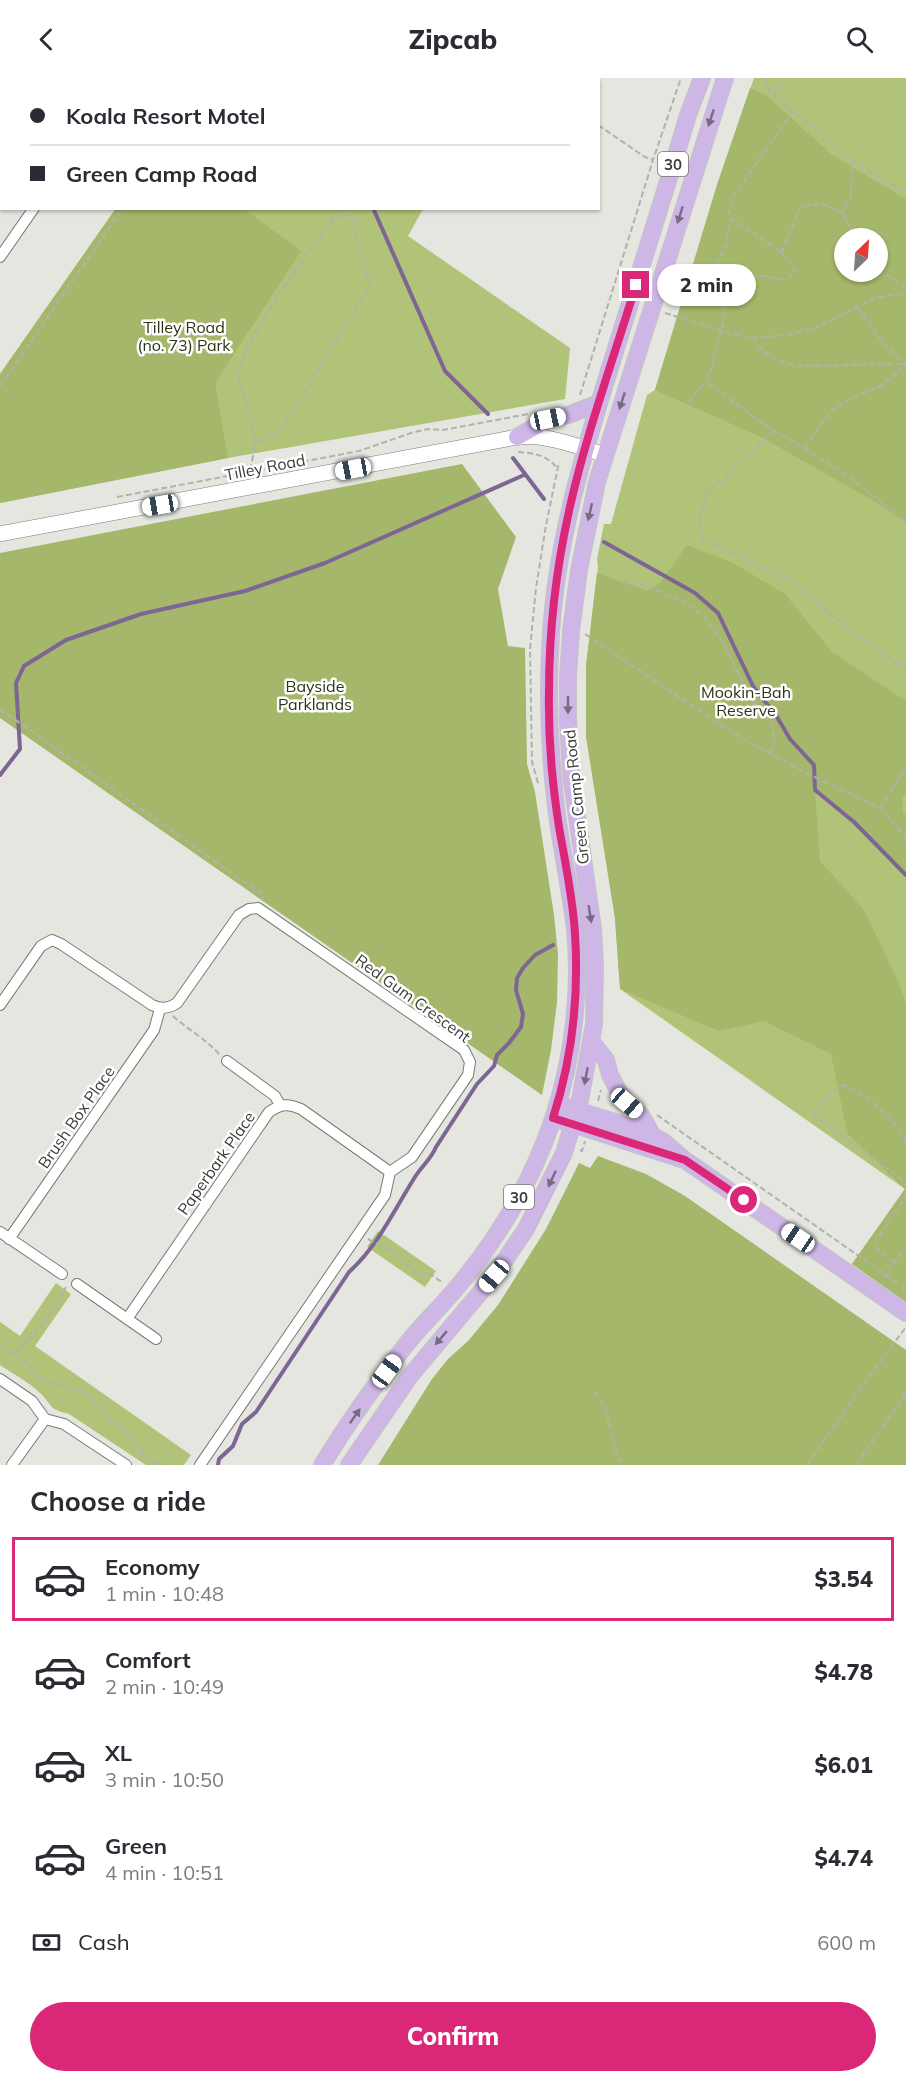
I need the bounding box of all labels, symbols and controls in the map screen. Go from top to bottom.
text: Zipcab [409,22,497,56]
icon: back [30,23,63,56]
icon: search [843,23,876,56]
text: Koala Resort Motel [66,102,265,130]
one-way arrow [706,109,715,127]
road number: 30 [658,152,688,176]
text: Green Camp Road [66,160,257,188]
one-way arrow [675,206,685,224]
north arrow [834,228,888,282]
map controls [834,228,888,282]
callout: 2 min [657,264,756,306]
route end [622,271,649,298]
text: 2 min [680,272,733,297]
park label: Tilley Road (no. 73) Park [137,317,231,355]
one-way arrow [617,392,626,410]
car [529,406,567,432]
street label: Tilley Road [223,449,307,485]
car [334,457,372,481]
car [141,493,179,517]
one-way arrow [585,503,594,522]
park label: Bayside Parklands [278,676,352,714]
park label: Mookin-Bah Reserve [701,682,791,720]
one-way arrow [563,696,573,715]
street label: Green Camp Road [559,728,593,866]
one-way arrow [586,905,595,924]
street label: Red Gum Crescent [352,950,475,1047]
street label: Brush Box Place [33,1062,119,1172]
one-way arrow [581,1067,590,1086]
car [608,1084,646,1122]
street label: Paperbark Place [173,1108,259,1218]
one-way arrow [547,1171,557,1189]
road number: 30 [504,1185,534,1209]
route start [730,1186,757,1213]
car [778,1220,818,1256]
car [476,1256,512,1296]
one-way arrow [435,1330,448,1345]
car [369,1351,405,1391]
one-way arrow [349,1409,361,1425]
text: Choose a ride [30,1484,206,1518]
icon: car [33,1552,87,1606]
text: Economy [105,1553,200,1581]
text: $3.54 [814,1565,873,1593]
text: 1 min · 10:48 [105,1581,224,1606]
icon: car [33,1645,87,1699]
text: Comfort [105,1646,191,1674]
text: $4.78 [814,1658,873,1686]
text: 2 min · 10:49 [105,1674,224,1699]
icon: car [33,1738,87,1792]
text: XL [105,1739,132,1767]
text: $6.01 [814,1751,873,1779]
text: 3 min · 10:50 [105,1767,224,1792]
icon: car [33,1831,87,1885]
text: Green [105,1832,167,1860]
text: $4.74 [814,1844,873,1872]
text: 4 min · 10:51 [105,1860,224,1885]
icon: cash [30,1926,63,1959]
text: Cash [78,1928,130,1956]
text: 600 m [817,1930,876,1955]
button: Confirm [30,2002,876,2071]

